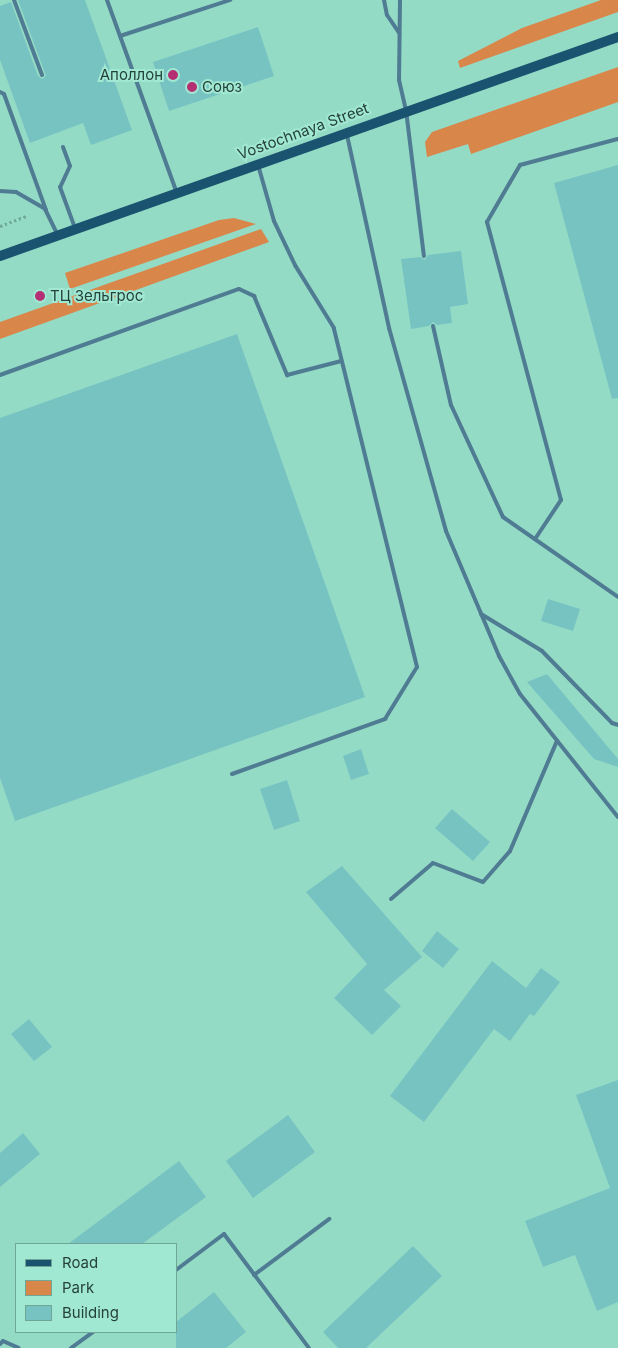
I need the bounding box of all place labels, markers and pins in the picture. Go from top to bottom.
place label: Аполлон [100,66,163,84]
marker: Аполлон [167,69,179,81]
place label: Союз [202,78,242,96]
marker: Союз [186,81,198,93]
place label: ТЦ Зельгрос [50,287,143,305]
marker: ТЦ Зельгрос [34,290,46,302]

